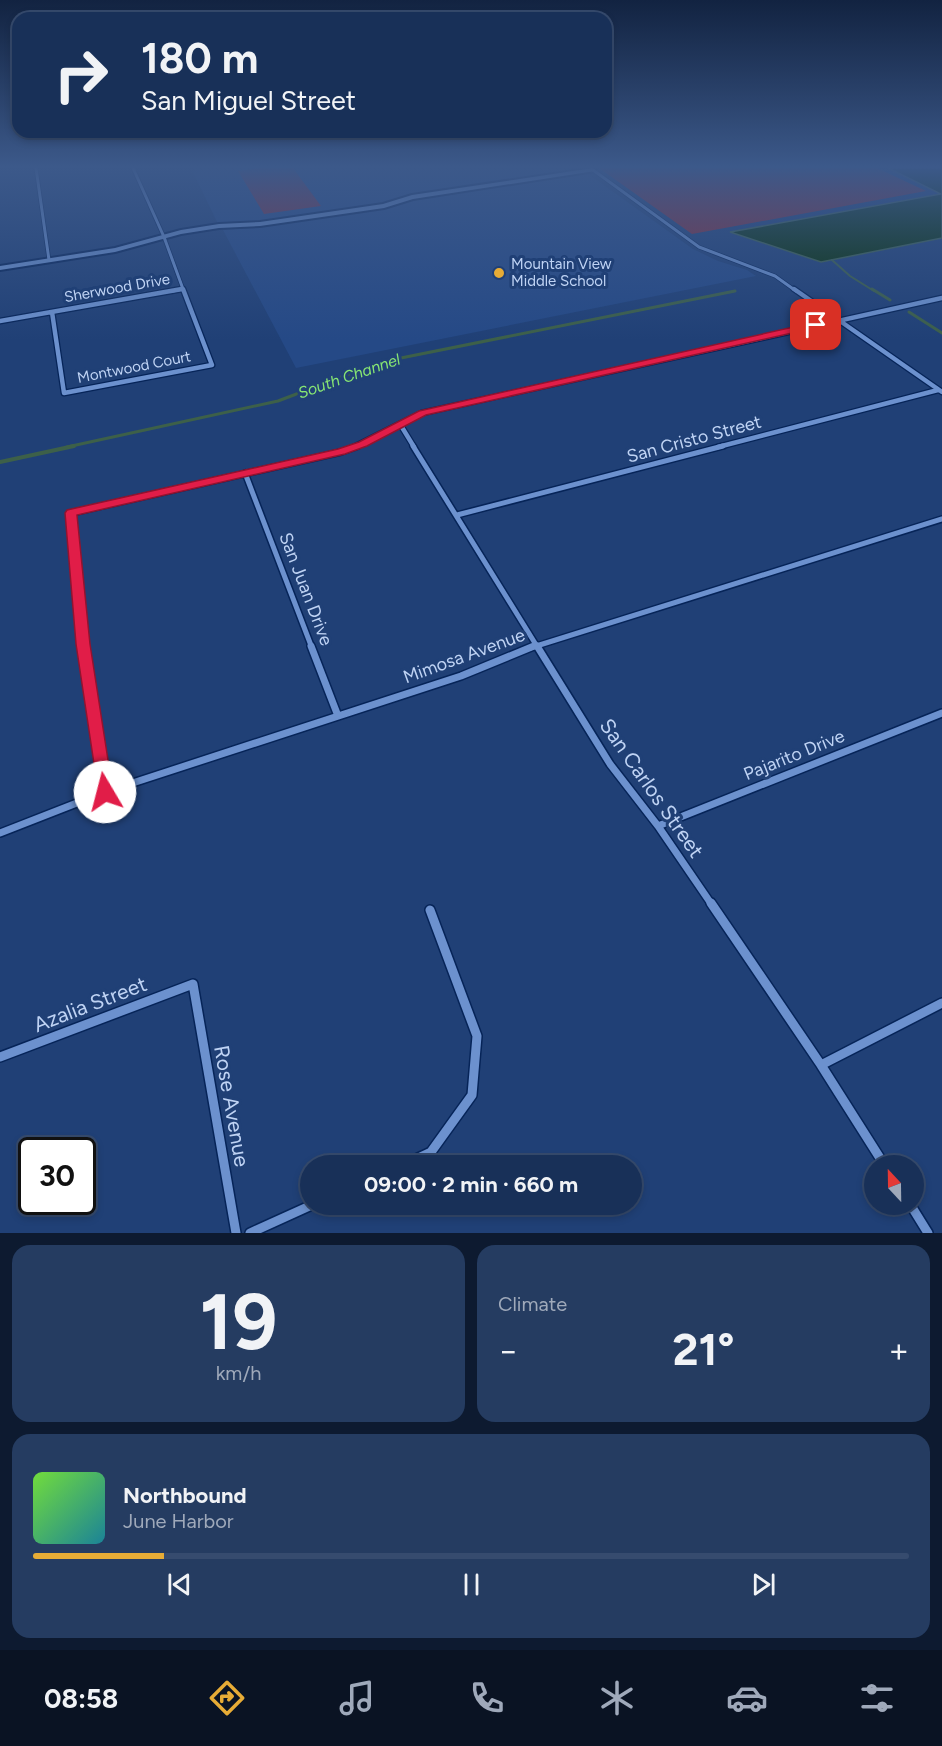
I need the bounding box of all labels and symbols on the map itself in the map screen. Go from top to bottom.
place label: Mountain View Middle School [511,255,612,290]
marker: Mountain View Middle School [492,266,506,280]
street label: Sherwood Drive [63,270,171,306]
pin [790,299,841,350]
street label: Montwood Court [76,347,193,387]
water label: South Channel [295,349,403,402]
street label: San Cristo Street [624,410,764,468]
street label: San Juan Drive [274,529,338,649]
street label: Mimosa Avenue [400,624,528,688]
street label: San Carlos Street [595,714,709,862]
street label: Pajarito Drive [740,725,848,785]
position arrow [73,760,137,824]
street label: Azalia Street [30,971,150,1037]
street label: Rose Avenue [209,1043,255,1169]
speed limit sign: 30 [18,1137,96,1215]
north arrow [864,1155,924,1215]

